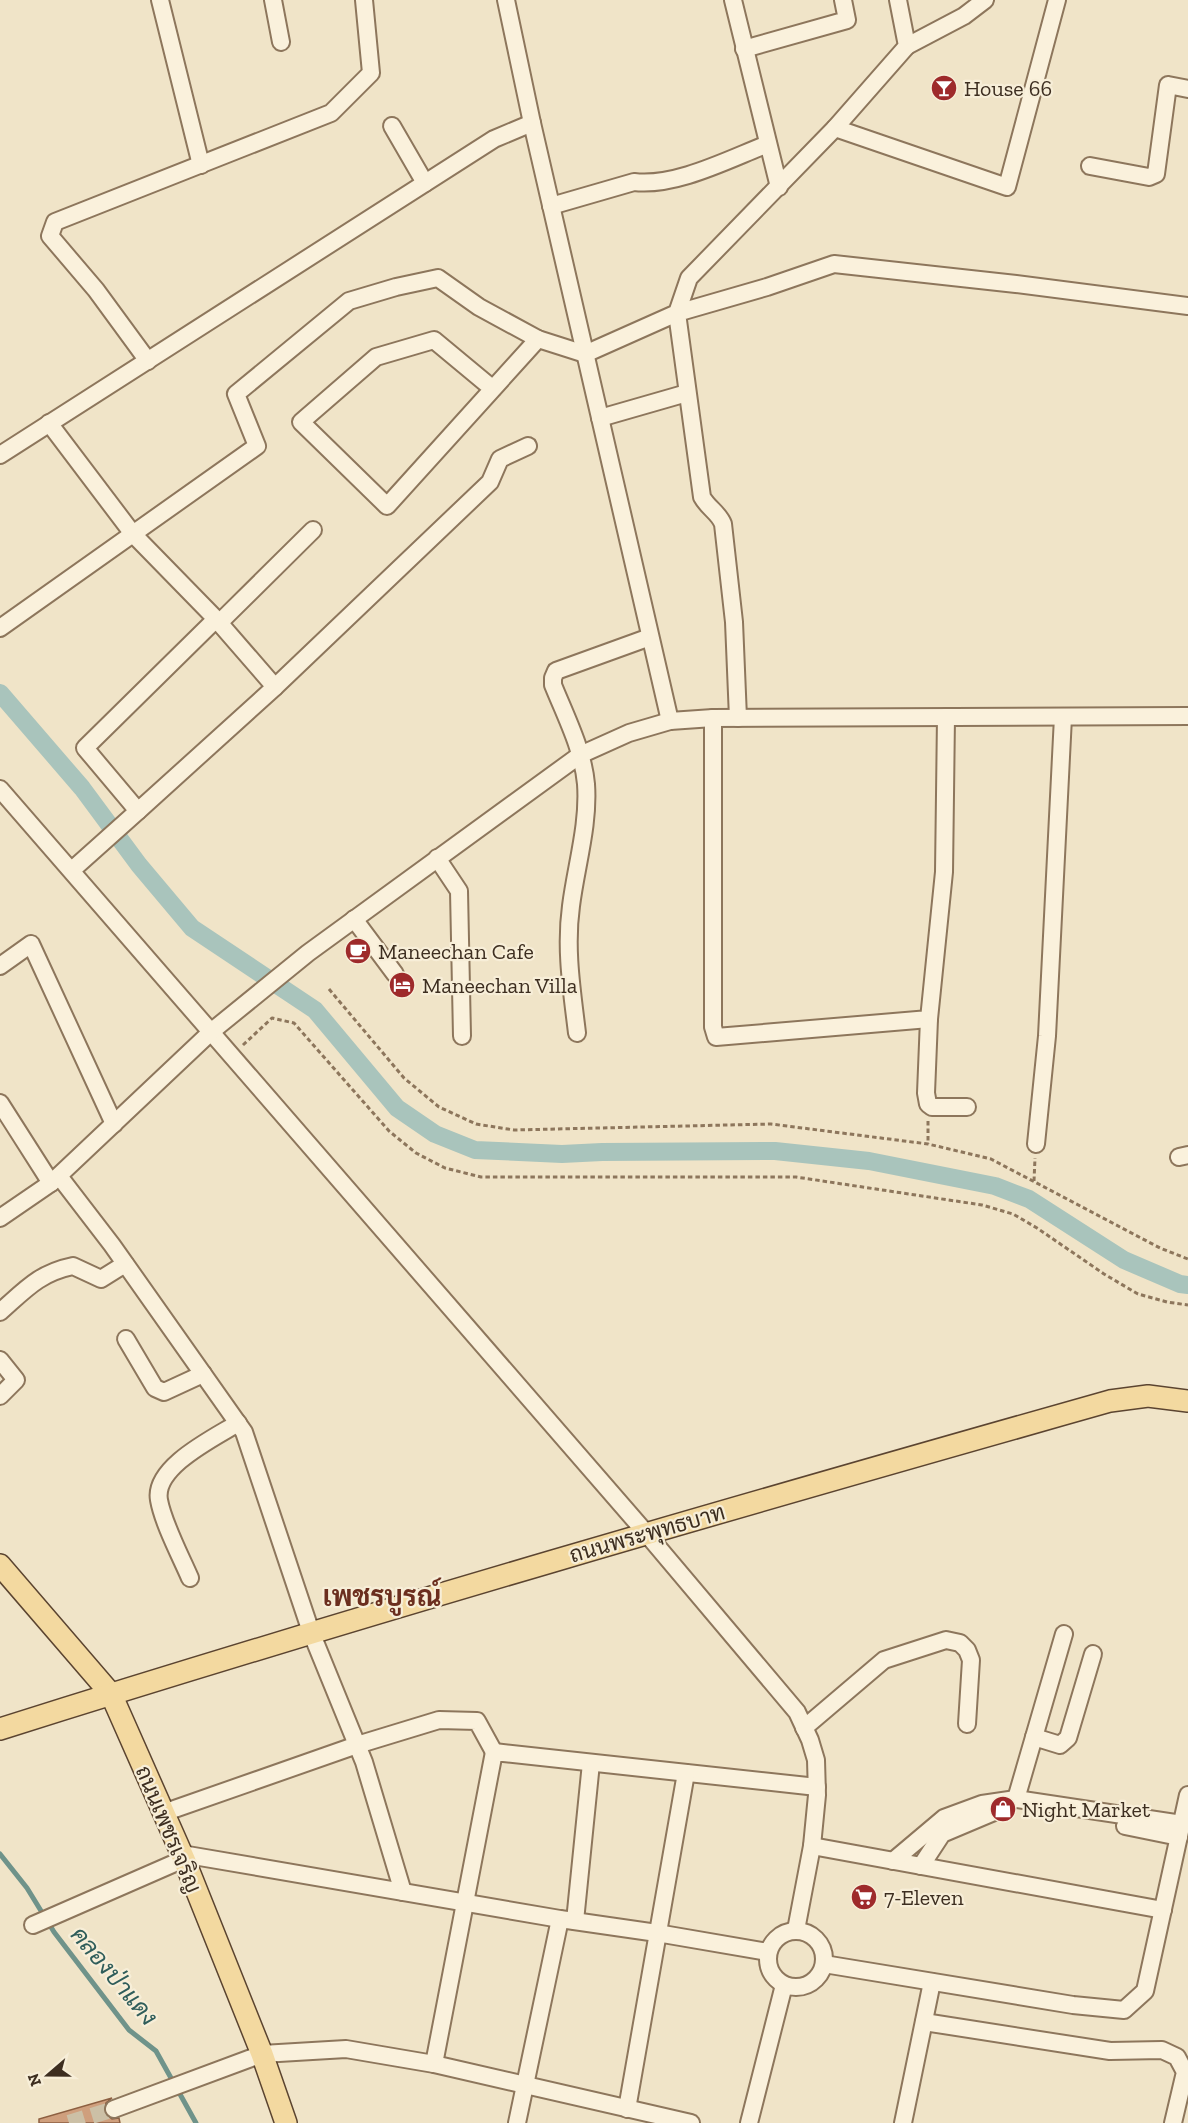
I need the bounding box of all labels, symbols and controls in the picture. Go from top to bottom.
bar icon: House 66 [929,73,959,103]
place label: House 66 [964,75,1052,102]
cafe icon: Maneechan Cafe [343,936,373,966]
place label: Maneechan Cafe [378,938,534,965]
hotel icon: Maneechan Villa [387,970,417,1000]
place label: Maneechan Villa [422,972,578,999]
street label: ถนนพระพุทธบาท [566,1498,729,1571]
district label: เพชรบูรณ์ [323,1577,442,1616]
street label: ถนนเพชรเจริญ [130,1762,207,1897]
shop icon: Night Market [988,1794,1018,1824]
place label: Night Market [1022,1796,1151,1823]
supermarket icon: 7-Eleven [849,1882,879,1912]
place label: 7-Eleven [884,1884,964,1911]
water label: คลองป่าแดง [65,1920,164,2031]
north arrow [18,2045,78,2105]
text: N [23,2071,45,2089]

